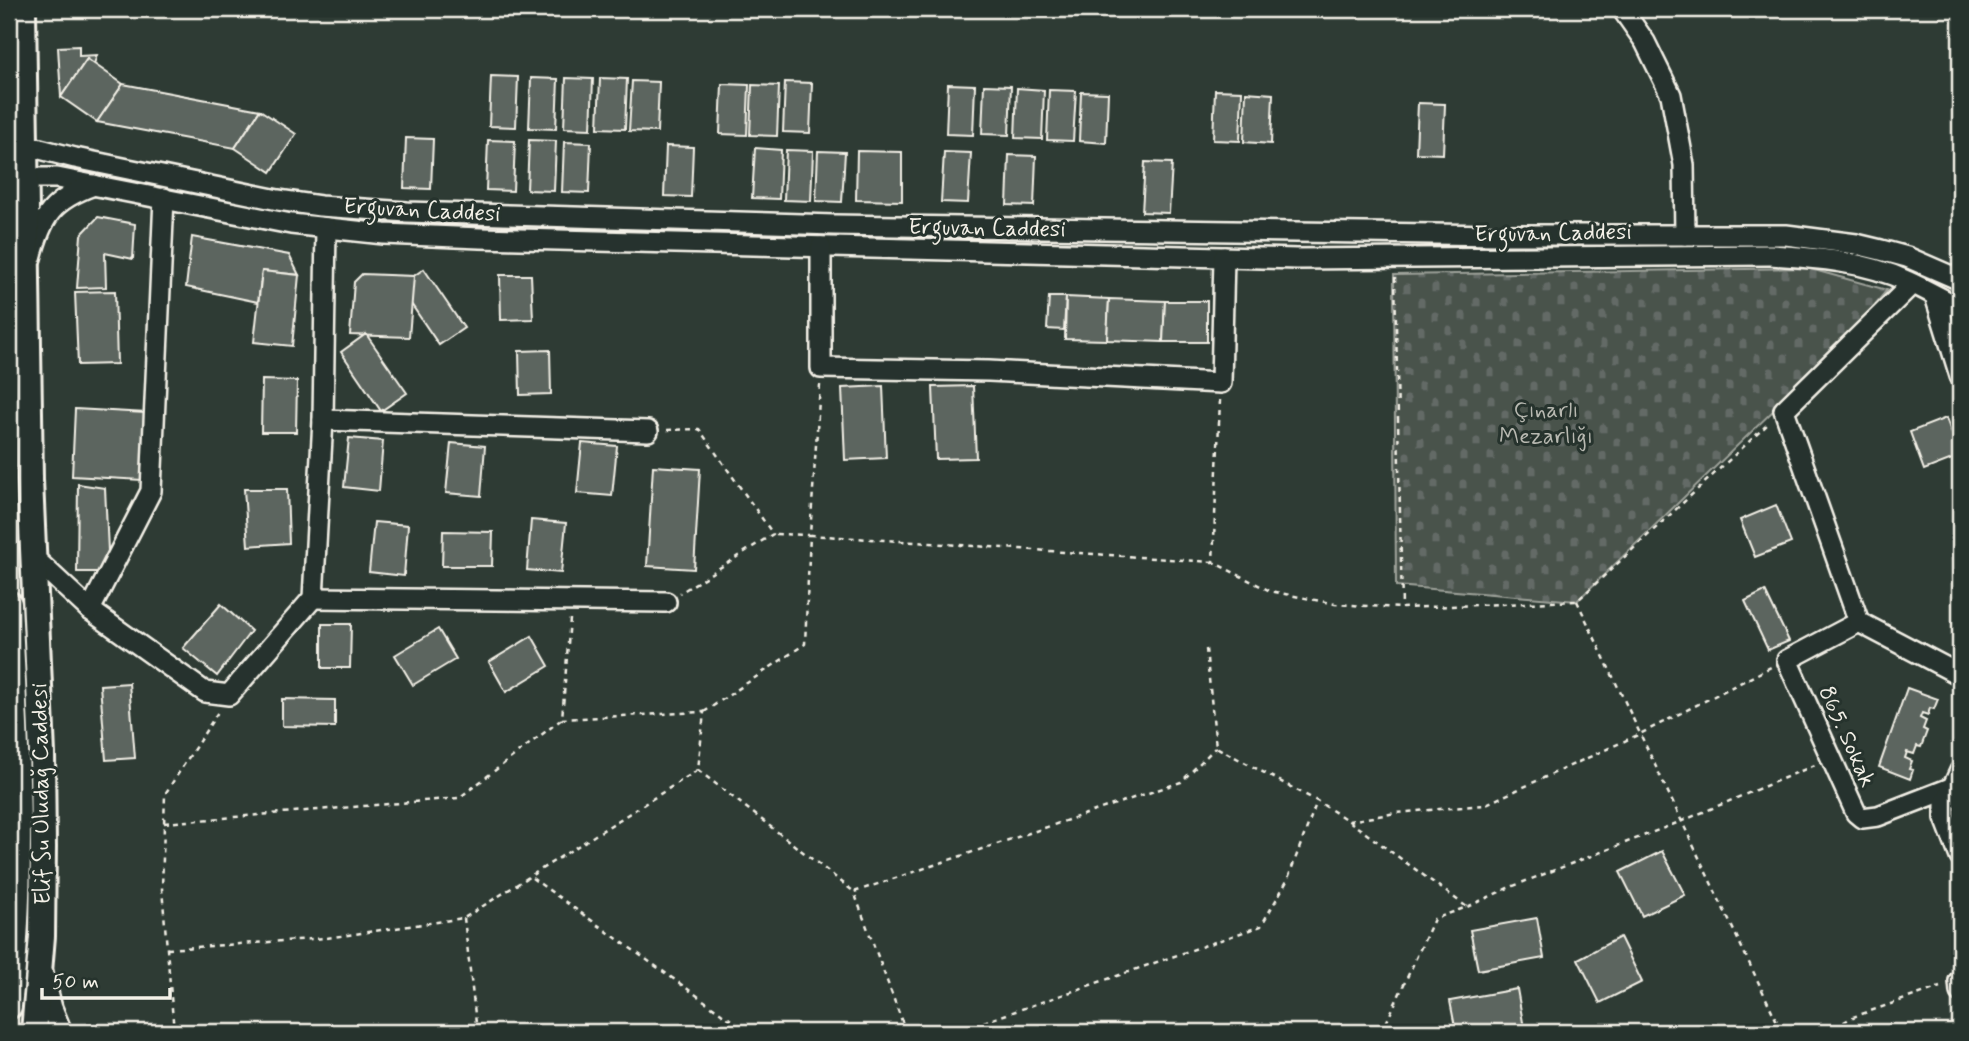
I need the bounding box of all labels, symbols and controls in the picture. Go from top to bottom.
street label: Erguvan Caddesi [343,192,501,232]
street label: Erguvan Caddesi [908,213,1066,247]
street label: Erguvan Caddesi [1474,218,1632,252]
park label: Çınarlı Mezarlığı [1499,396,1593,452]
street label: 865. Sokak [1811,682,1882,792]
street label: Elif Su Uludağ Caddesi [25,683,59,905]
scale bar [42,957,170,1001]
text: 50 m [52,968,99,996]

